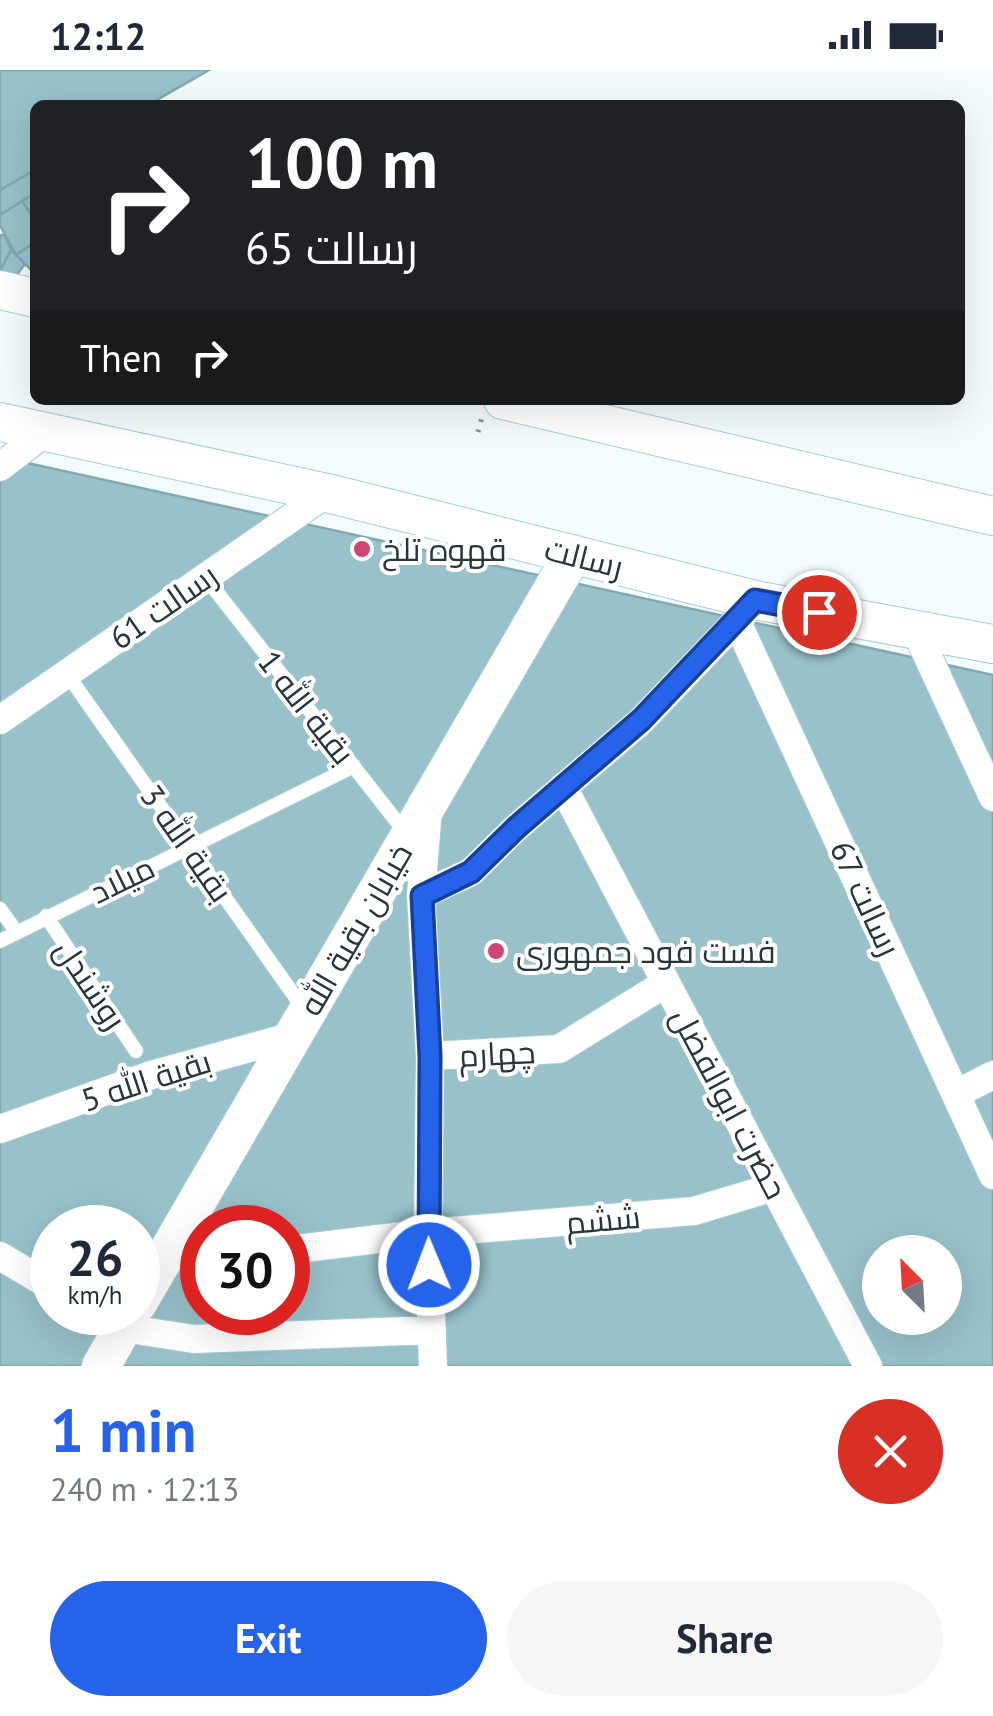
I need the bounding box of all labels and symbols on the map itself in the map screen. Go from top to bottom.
street label: رسالت [540,527,628,587]
place label: قهوه تلخ [382,528,507,572]
marker: قهوه تلخ [351,538,373,560]
street label: رسالت 61 [101,554,225,658]
pin [777,570,862,655]
street label: بقیة الله 1 [249,641,365,773]
street label: بقیة الله 3 [131,776,243,910]
street label: رسالت 67 [821,834,911,962]
street label: خیابان بقیة الله [289,835,421,1023]
street label: میلاد [83,845,161,913]
place label: فست فود جمهوری [516,930,776,972]
street label: روشندل [46,931,136,1037]
marker: فست فود جمهوری [485,940,507,962]
street label: حضرت ابوالفضل [662,1000,798,1206]
street label: چهارم [458,1030,537,1078]
street label: بقیة الله 5 [76,1039,216,1121]
street label: ششم [564,1195,642,1245]
speed limit sign: 30 [180,1205,310,1335]
position arrow [377,1213,481,1317]
north arrow [862,1235,962,1335]

